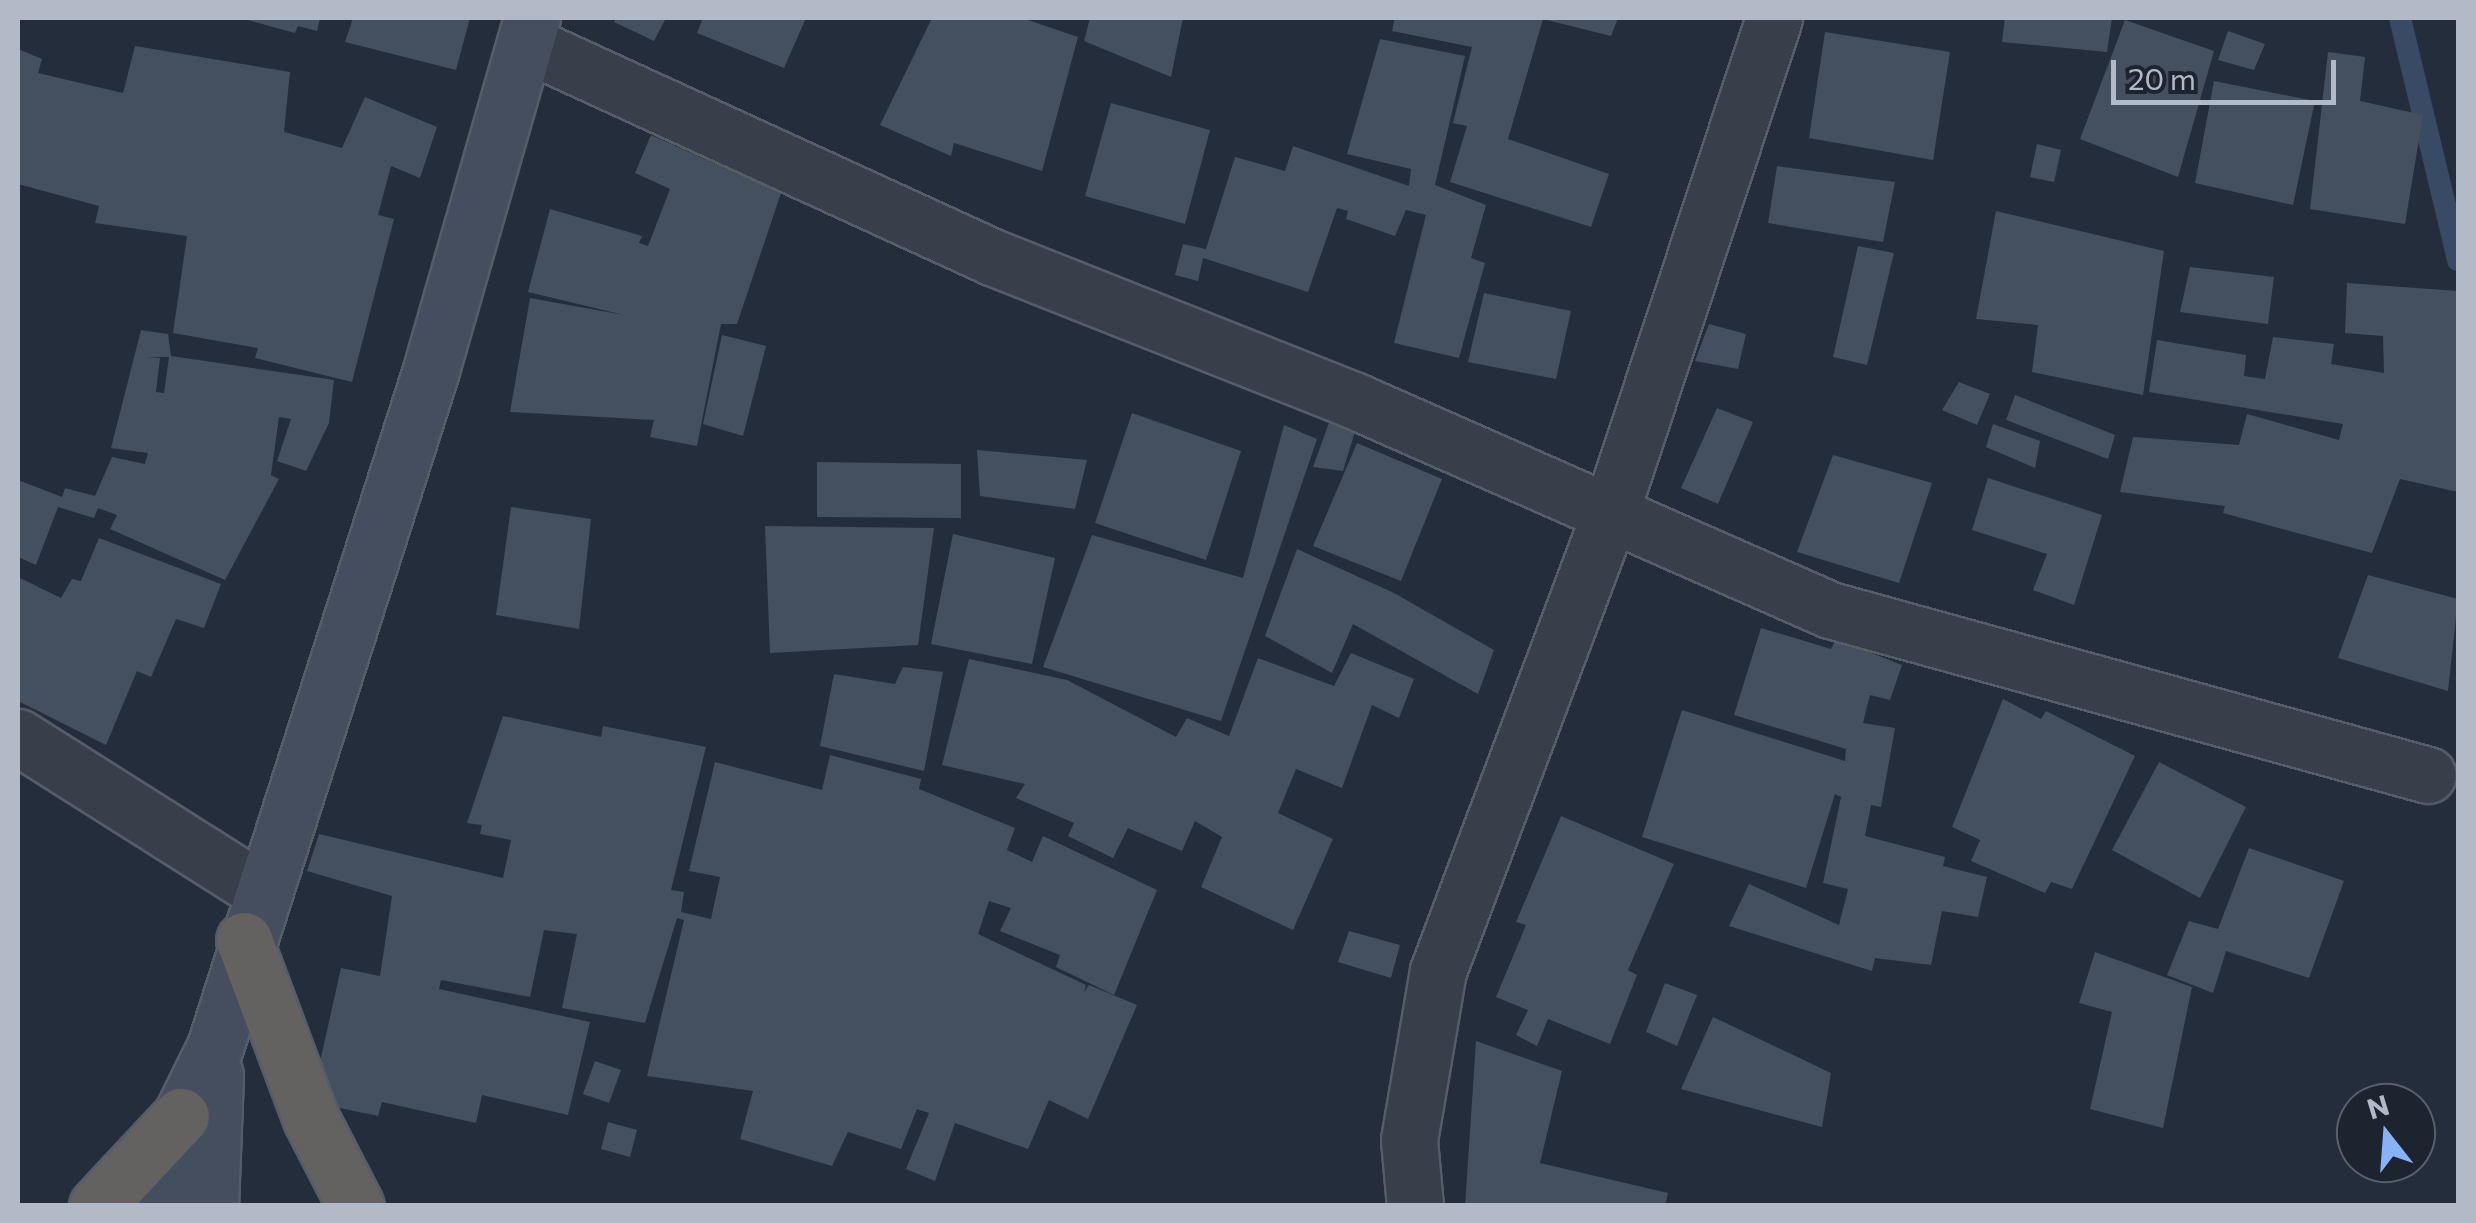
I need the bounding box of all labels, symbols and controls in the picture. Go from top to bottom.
scale bar [2116,40,2341,102]
text: 20 m [2128,59,2196,96]
north arrow [2336,1083,2436,1183]
text: N [2363,1087,2393,1126]

